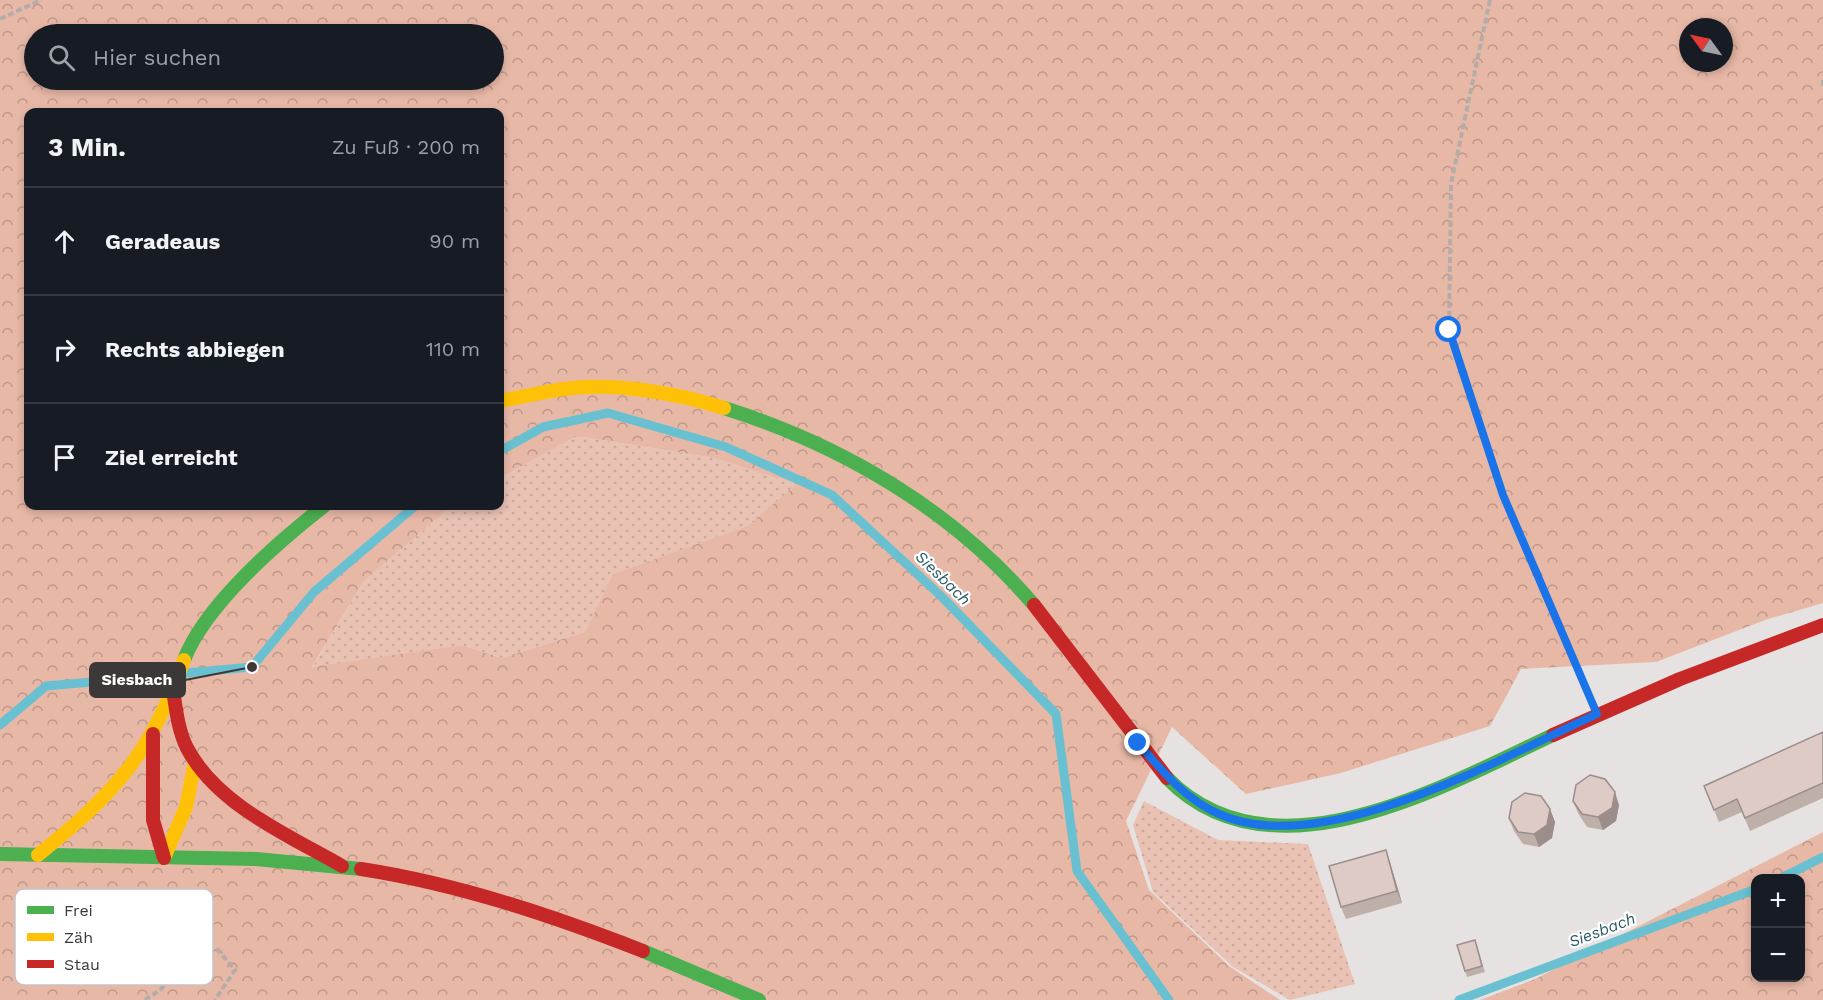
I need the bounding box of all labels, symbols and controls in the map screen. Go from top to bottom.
north arrow [1679,18,1733,72]
search box [24,24,504,90]
icon: search [45,41,78,74]
text: Hier suchen [93,45,221,70]
text: 3 Min. [48,132,126,162]
text: Zu Fuß · 200 m [332,135,480,159]
icon: ahead [48,225,81,258]
text: Geradeaus [105,229,220,254]
text: 90 m [429,229,480,253]
route start [1435,316,1461,342]
icon: right [48,333,81,366]
text: Rechts abbiegen [105,337,285,362]
text: 110 m [426,337,480,361]
icon: arrive [48,441,81,474]
text: Ziel erreicht [105,445,238,470]
water label: Siesbach [911,547,975,609]
callout: Siesbach [90,663,185,697]
text: Siesbach [102,670,172,689]
route end [1124,729,1150,755]
map controls [1751,874,1805,982]
button: + [1751,874,1805,928]
legend [15,889,213,985]
text: Frei [64,901,93,920]
water label: Siesbach [1566,909,1638,951]
text: Zäh [64,928,93,947]
button: − [1751,928,1805,982]
text: Stau [64,955,100,974]

